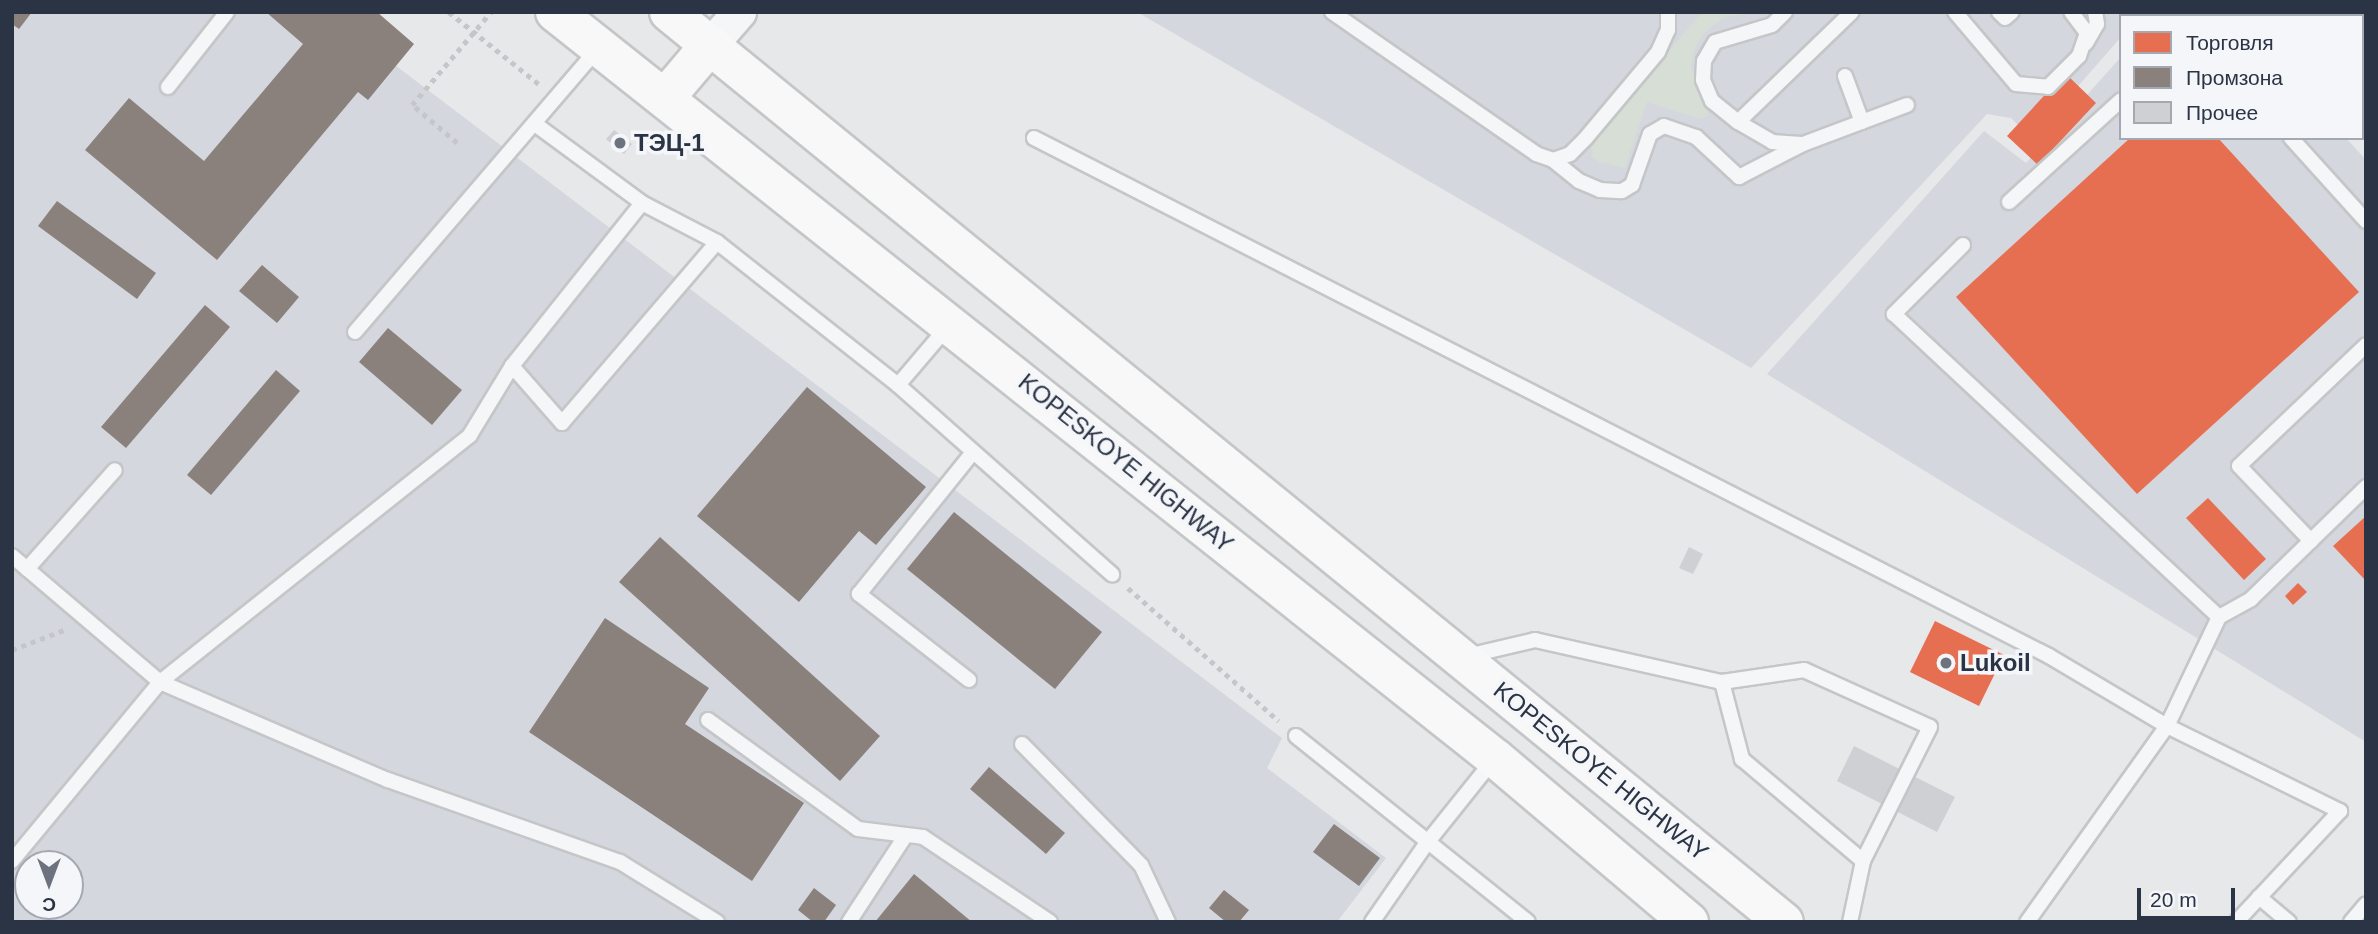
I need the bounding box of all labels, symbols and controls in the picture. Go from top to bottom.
legend [2119,14,2364,140]
text: Торговля [2186,31,2274,54]
text: Промзона [2186,66,2283,89]
text: Прочее [2186,101,2258,124]
place label: ТЭЦ-1 [634,129,705,157]
marker: ТЭЦ-1 [612,135,628,151]
street label: KOPESKOYE HIGHWAY [1013,367,1239,559]
place label: Lukoil [1960,649,2031,677]
marker: Lukoil [1938,655,1954,671]
street label: KOPESKOYE HIGHWAY [1488,675,1714,867]
north arrow [14,850,84,920]
scale bar [2140,874,2238,918]
text: 20 m [2150,888,2197,911]
text: С [42,894,56,915]

